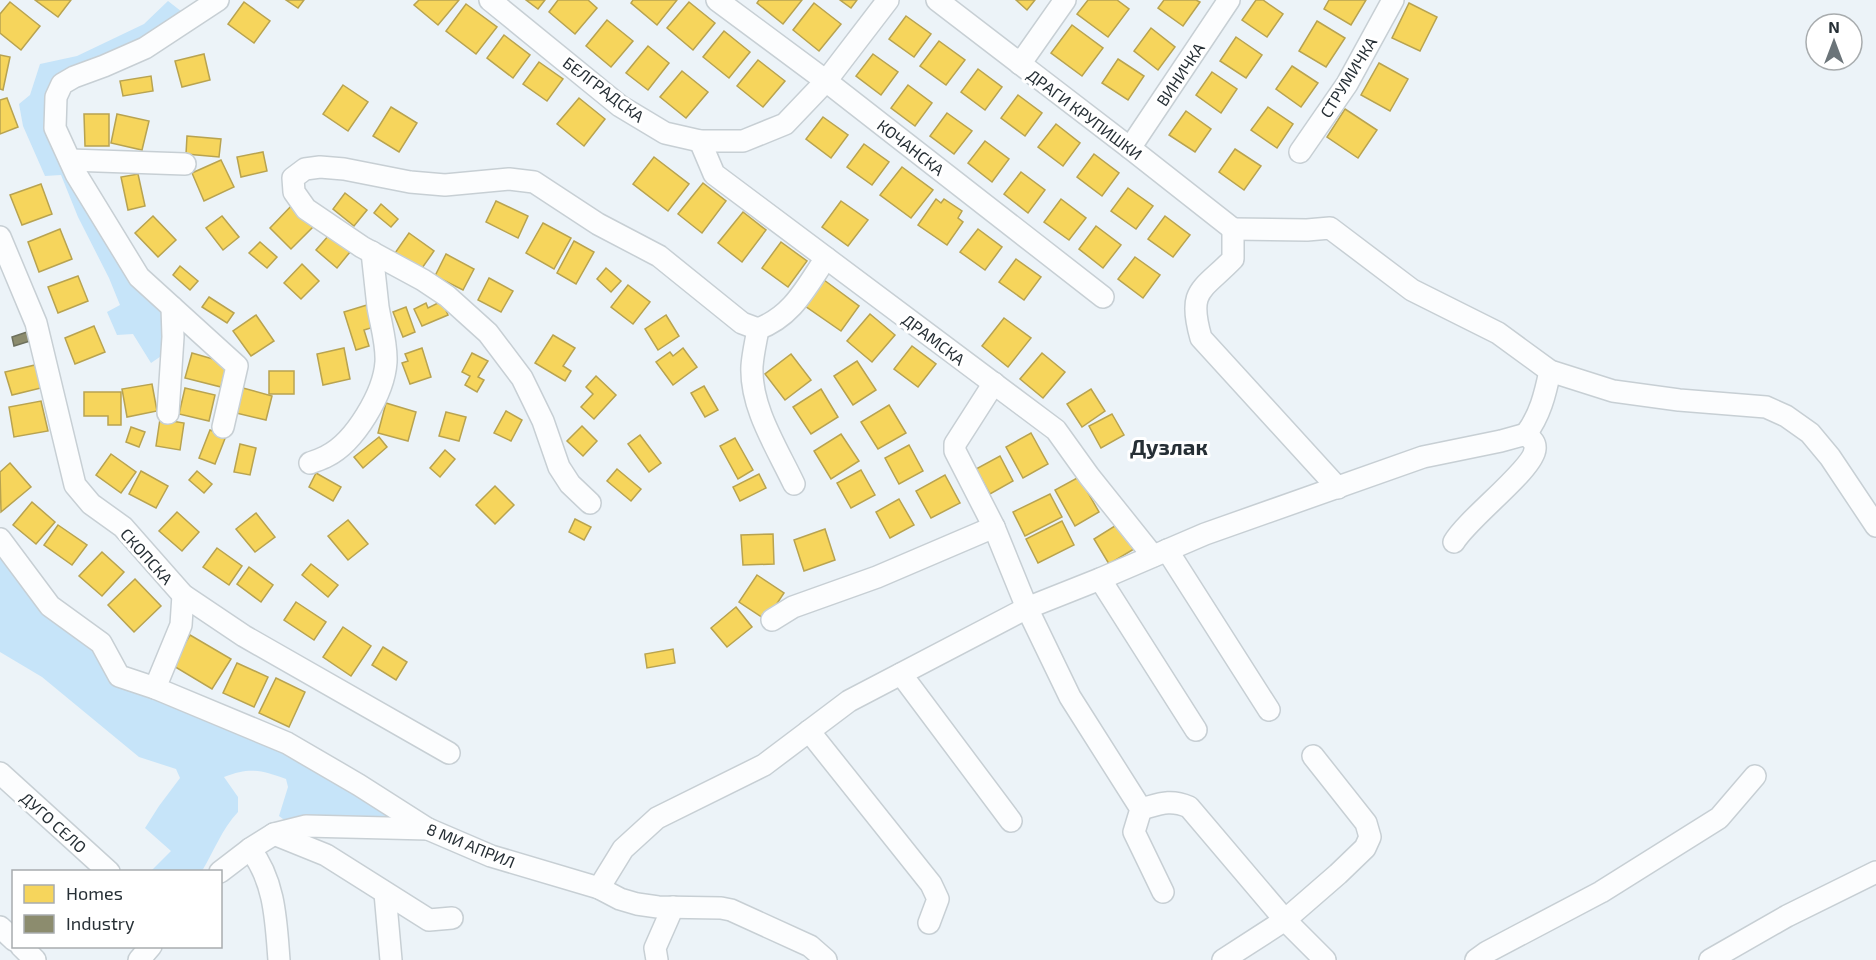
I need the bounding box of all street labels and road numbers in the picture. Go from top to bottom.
street label: СТРУМИЧКА [1316,33,1380,121]
street label: ВИНИЧКА [1152,39,1208,109]
street label: БЕЛГРАДСКА [560,52,648,126]
street label: ДРАГИ КРУПИШКИ [1024,65,1146,163]
street label: КОЧАНСКА [874,115,948,179]
street label: ДРАМСКА [899,309,969,369]
street label: СКОПСКА [117,524,177,588]
street label: ДУГО СЕЛО [17,788,91,856]
street label: 8 МИ АПРИЛ [424,819,518,871]

